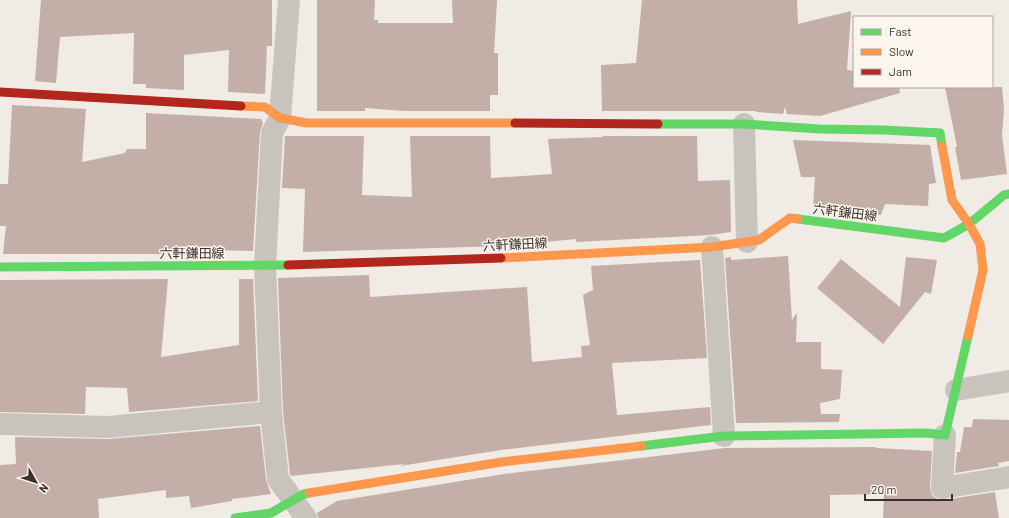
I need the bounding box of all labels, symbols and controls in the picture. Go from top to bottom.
legend [853,16,993,88]
text: Fast [889,24,912,38]
text: Slow [889,44,914,58]
text: Jam [889,64,912,78]
street label: 六軒鎌田線 [812,200,878,224]
street label: 六軒鎌田線 [482,234,548,254]
street label: 六軒鎌田線 [159,245,225,261]
north arrow [16,462,56,502]
scale bar [865,476,952,502]
text: N [37,482,52,496]
text: 20 m [871,482,897,496]

